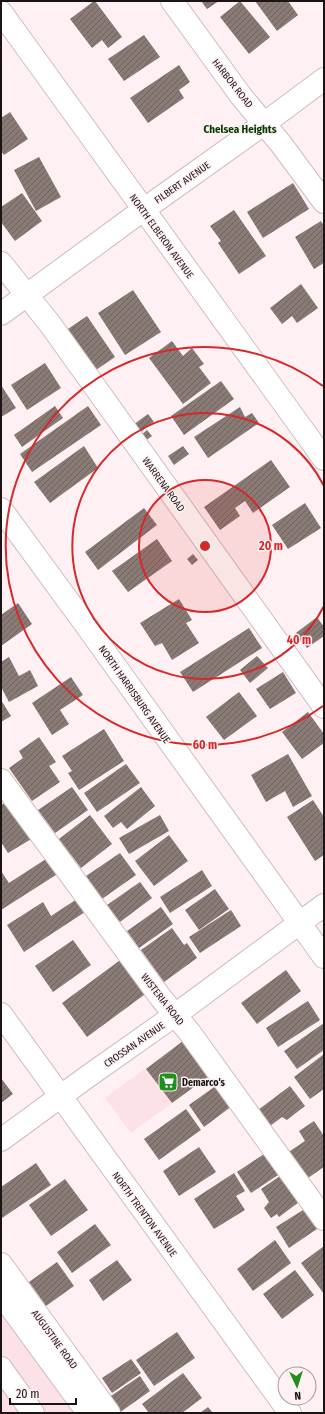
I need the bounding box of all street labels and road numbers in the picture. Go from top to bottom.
street label: HARBOR ROAD [209,57,255,111]
street label: FILBERT AVENUE [152,159,213,206]
street label: NORTH ELBERON AVENUE [126,192,196,281]
street label: WARRENA ROAD [139,455,187,514]
street label: NORTH HARRISBURG AVENUE [96,643,173,746]
street label: WISTERIA ROAD [138,971,186,1028]
street label: CROSSAN AVENUE [102,1019,168,1070]
street label: NORTH TRENTON AVENUE [109,1170,179,1260]
street label: AUGUSTINE ROAD [29,1308,80,1372]

